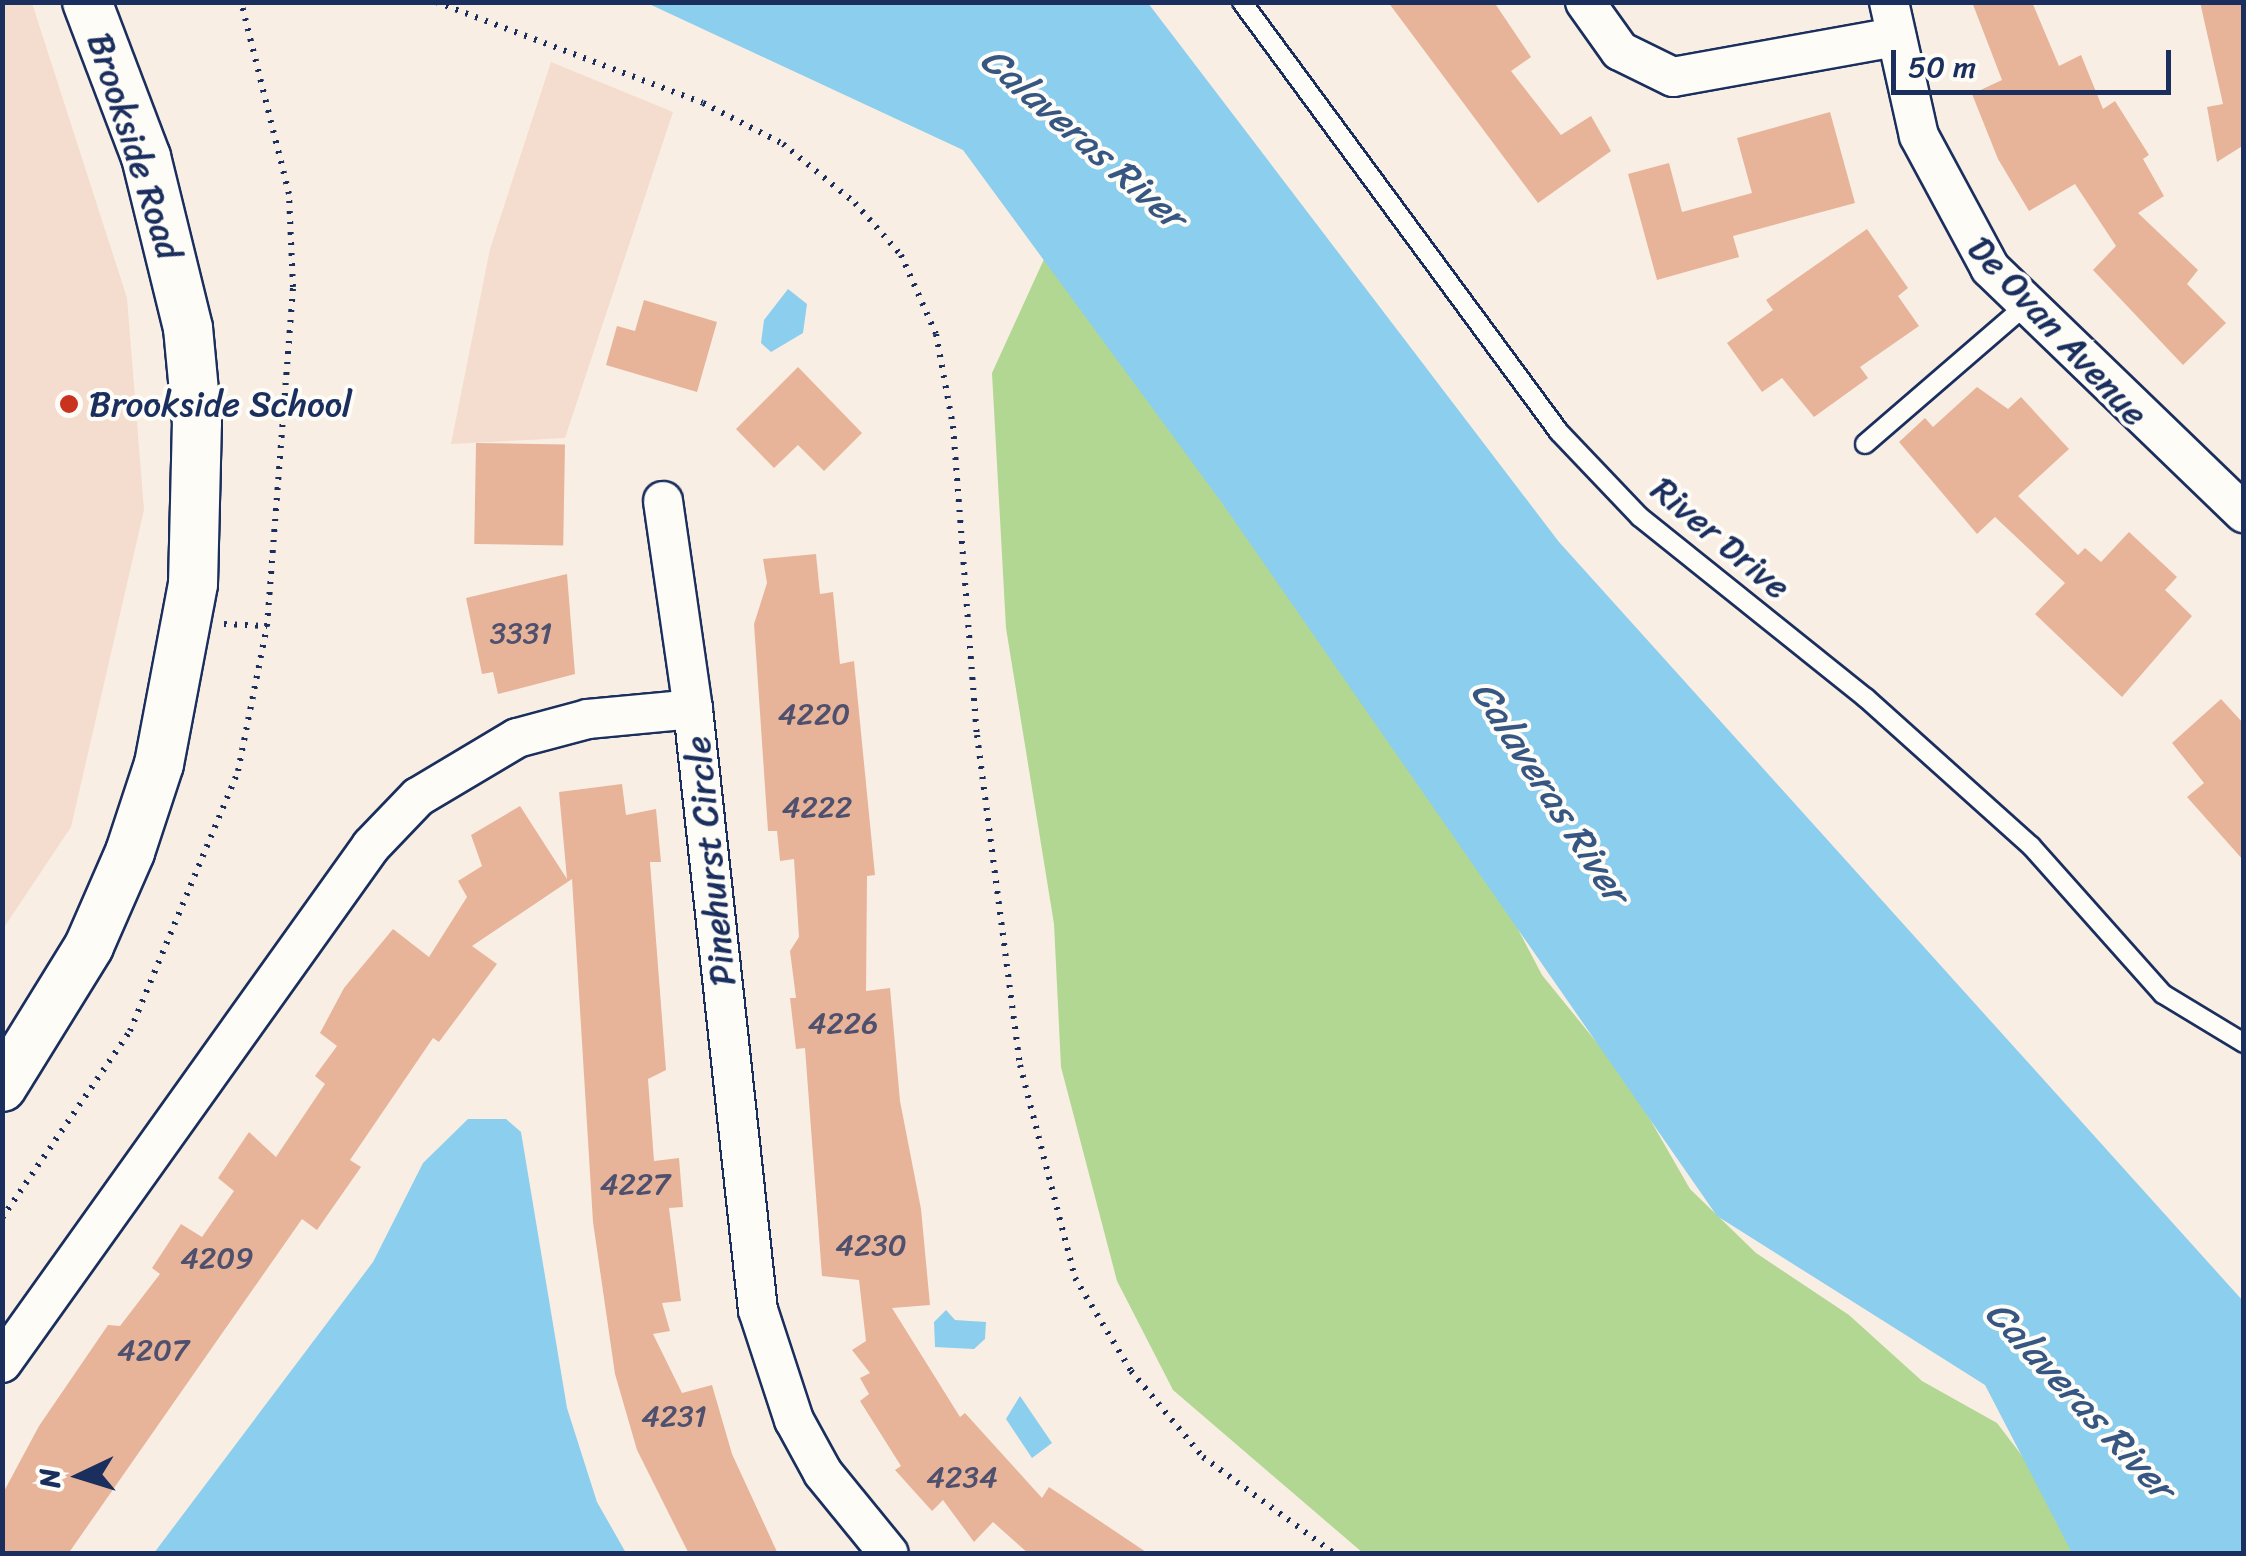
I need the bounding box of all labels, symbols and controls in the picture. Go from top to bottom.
street label: Brookside Road [79,28,191,264]
scale bar [1896,30,2176,92]
water label: Calaveras River [971,36,1195,240]
text: 50 m [1908,40,1976,94]
street label: De Ovan Avenue [1959,227,2157,435]
place label: Brookside School [89,383,352,425]
marker: Brookside School [58,393,80,415]
street label: River Drive [1643,468,1799,608]
house number: 3331 [490,615,552,651]
water label: Calaveras River [1461,672,1639,912]
house number: 4220 [778,696,850,732]
street label: Pinehurst Circle [676,734,744,988]
house number: 4222 [782,789,852,825]
house number: 4226 [808,1005,878,1041]
house number: 4227 [600,1166,670,1202]
house number: 4230 [835,1227,907,1263]
house number: 4209 [180,1240,254,1276]
water label: Calaveras River [1976,1290,2184,1510]
house number: 4207 [117,1332,189,1368]
house number: 4231 [641,1398,707,1434]
north arrow [30,1426,130,1526]
house number: 4234 [926,1459,998,1495]
text: N [24,1467,75,1490]

